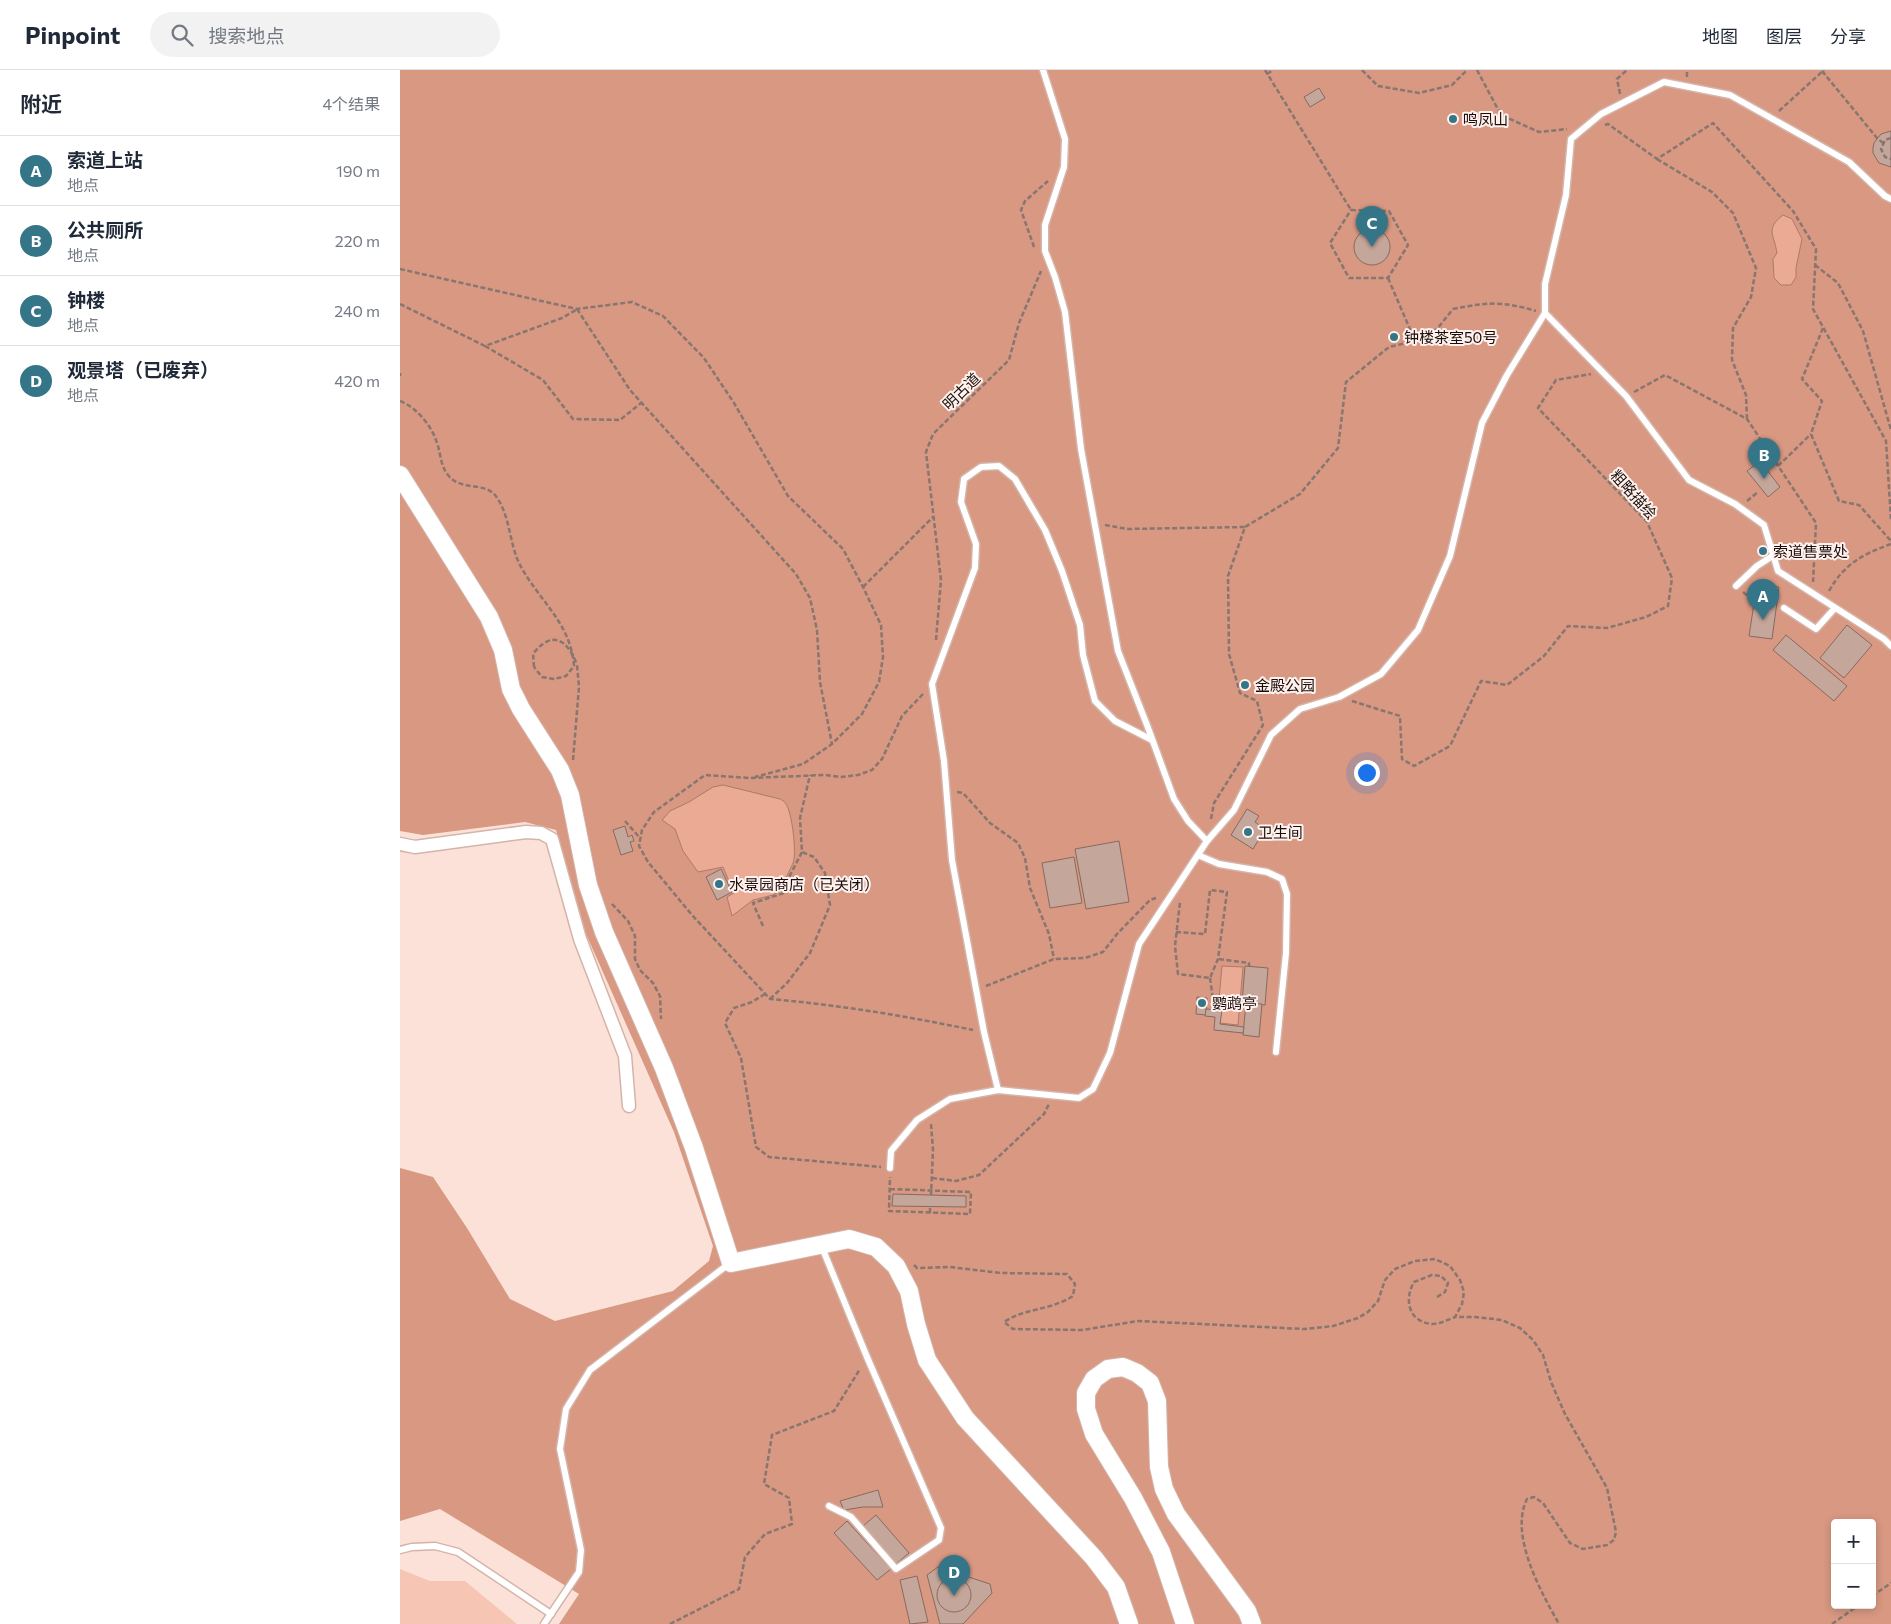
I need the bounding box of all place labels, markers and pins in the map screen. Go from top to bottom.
place label: 鸣凤山 [1463,110,1508,128]
marker: 鸣凤山 [1447,113,1459,125]
pin: C [1356,206,1388,247]
place label: 钟楼茶室50号 [1404,328,1497,346]
marker: 钟楼茶室50号 [1388,331,1400,343]
pin: B [1748,438,1780,479]
place label: 索道售票处 [1773,542,1848,560]
marker: 索道售票处 [1757,545,1769,557]
pin: A [1747,579,1779,620]
place label: 金殿公园 [1255,676,1315,694]
marker: 金殿公园 [1239,679,1251,691]
place label: 卫生间 [1258,823,1303,841]
marker: 卫生间 [1242,826,1254,838]
place label: 水景园商店（已关闭） [729,875,879,893]
marker: 水景园商店（已关闭） [713,878,725,890]
place label: 鹦鹉亭 [1212,994,1257,1012]
marker: 鹦鹉亭 [1196,997,1208,1009]
pin: D [938,1555,970,1596]

